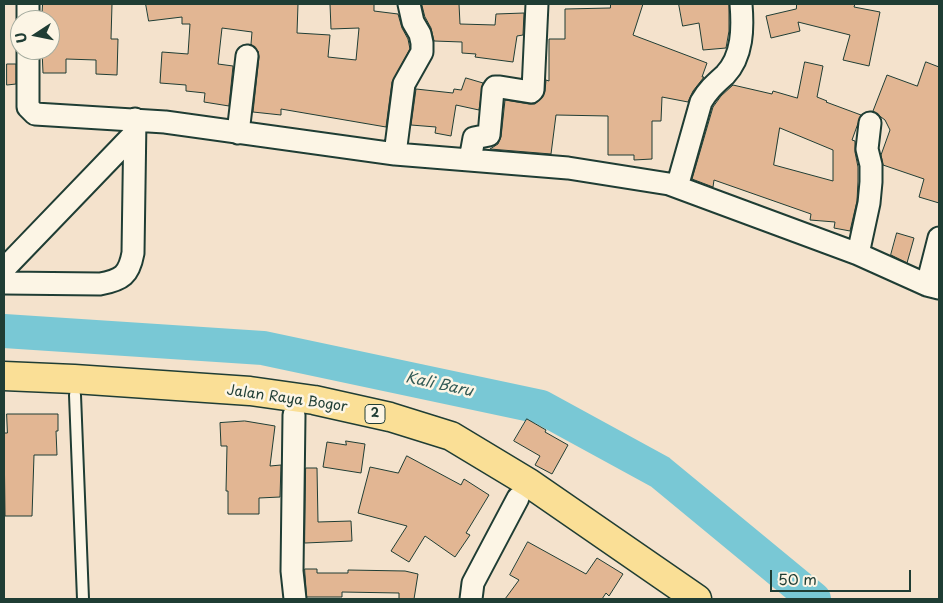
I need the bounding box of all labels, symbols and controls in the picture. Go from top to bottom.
north arrow [10,10,60,60]
text: U [9,31,32,45]
water label: Kali Baru [404,369,474,401]
street label: Jalan Raya Bogor [226,382,348,416]
road number: 2 [365,404,385,424]
scale bar [773,560,914,592]
text: 50 m [778,567,817,590]

